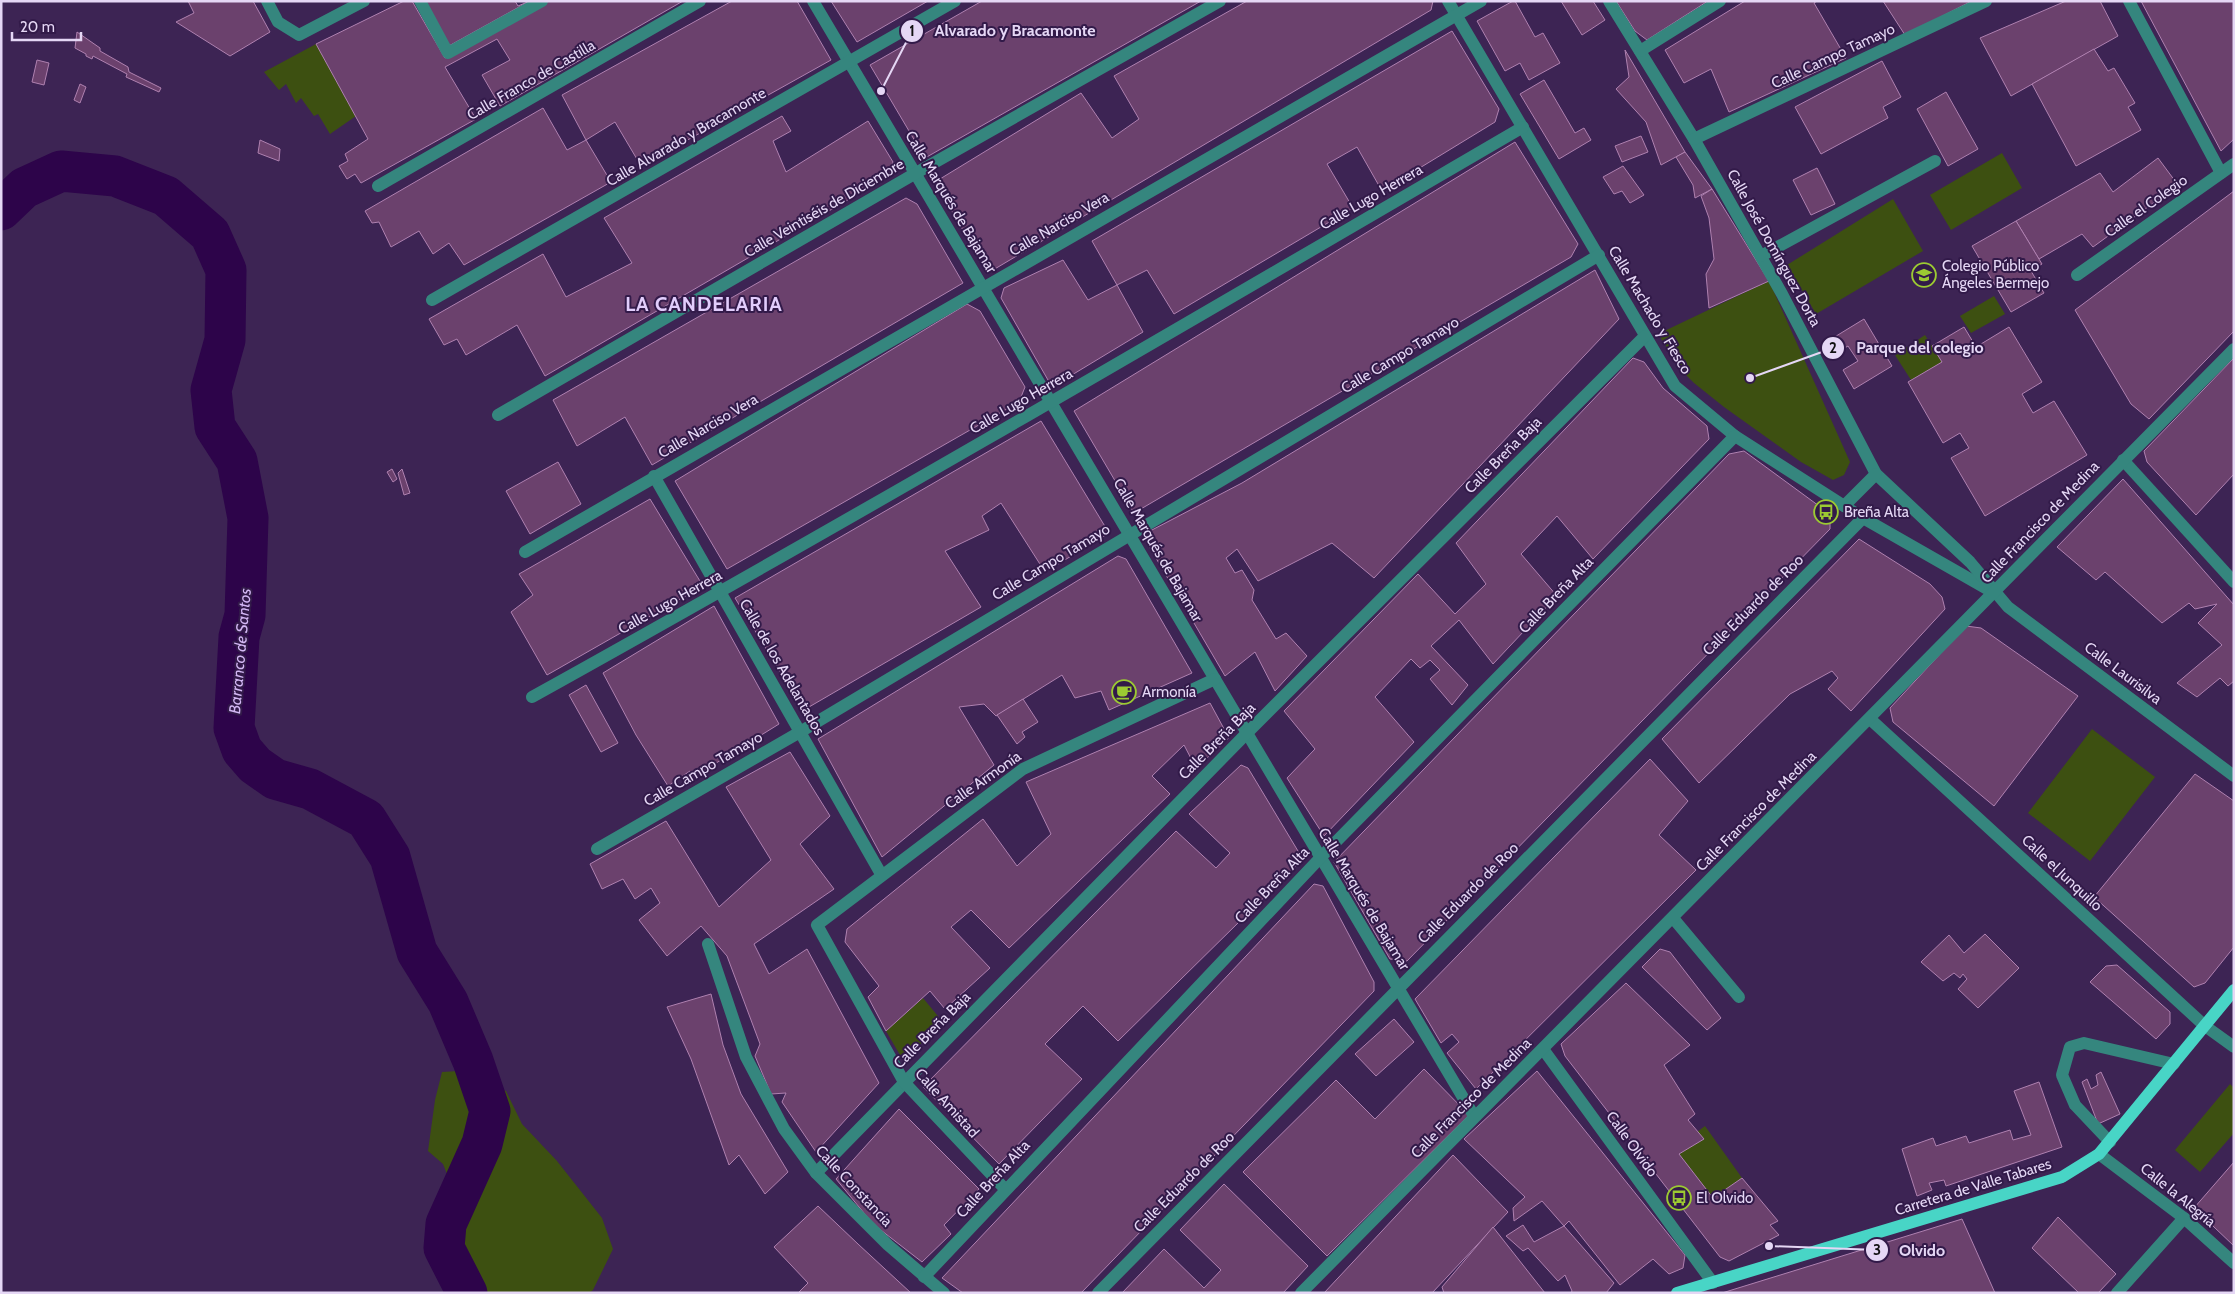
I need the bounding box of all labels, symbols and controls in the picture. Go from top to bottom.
scale bar [12,10,81,42]
callout: Alvarado y Bracamonte [899,15,1105,46]
text: 20 m [20,18,55,36]
street label: Calle Campo Tamayo [1768,20,1898,92]
text: Alvarado y Bracamonte [935,21,1095,40]
text: 1 [909,22,915,40]
street label: Calle Franco de Castilla [464,36,599,124]
street label: Calle Alvarado y Bracamonte [603,84,769,190]
street label: Calle Marqués de Bajamar [901,128,1001,277]
street label: Calle Veintiséis de Diciembre [741,155,907,261]
street label: Calle Lugo Herrera [1316,160,1426,234]
street label: Calle José Domínguez Dorta [1723,166,1825,330]
street label: Calle el Colegio [2101,171,2191,241]
street label: Calle Narciso Vera [1006,188,1113,260]
street label: Calle Machado y Fiesco [1605,243,1695,377]
place label: Colegio Público Ángeles Bermejo [1942,257,2049,292]
school or university icon: Colegio Público Ángeles Bermejo [1911,262,1937,288]
district label: LA CANDELARIA [625,292,783,316]
street label: Calle Campo Tamayo [1338,313,1462,397]
callout: Parque del colegio [1821,332,1993,363]
text: Parque del colegio [1856,338,1984,357]
text: 2 [1829,339,1837,357]
street label: Calle Lugo Herrera [966,364,1076,438]
street label: Calle Narciso Vera [655,390,762,462]
street label: Calle Breña Baja [1461,412,1546,497]
street label: Calle Francisco de Medina [1977,457,2103,587]
street label: Calle Marqués de Bajamar [1109,475,1207,625]
bus stop icon: Breña Alta [1813,499,1839,525]
place label: Breña Alta [1844,503,1910,521]
street label: Calle Campo Tamayo [989,520,1113,604]
street label: Calle Eduardo de Roo [1699,551,1807,659]
street label: Calle Breña Alta [1515,552,1598,637]
street label: Calle Lugo Herrera [615,566,726,638]
water label: Barranco de Santos [225,587,255,715]
street label: Calle de los Adelantados [736,596,828,738]
street label: Calle Laurisilva [2081,638,2166,708]
cafe icon: Armonía [1111,679,1137,705]
place label: Armonía [1142,683,1197,701]
street label: Calle Breña Baja [1175,698,1260,783]
street label: Calle Campo Tamayo [640,728,766,810]
street label: Calle Armonía [942,747,1025,813]
street label: Calle Francisco de Medina [1692,747,1820,875]
street label: Calle Marqués de Bajamar [1314,825,1414,974]
street label: Calle el Junquillo [2018,831,2106,915]
street label: Calle Eduardo de Roo [1414,839,1522,947]
street label: Calle Breña Alta [1231,842,1314,927]
street label: Calle Breña Baja [890,987,975,1072]
street label: Calle Francisco de Medina [1407,1034,1535,1162]
street label: Calle Amistad [911,1065,983,1141]
street label: Calle Olvido [1602,1108,1662,1180]
street label: Calle Eduardo de Roo [1130,1128,1238,1236]
street label: Calle Breña Alta [953,1136,1034,1221]
street label: Calle Constancia [812,1142,897,1231]
street label: Carretera de Valle Tabares [1893,1155,2053,1219]
street label: Calle la Alegría [2137,1159,2220,1231]
bus stop icon: El Olvido [1666,1185,1692,1211]
place label: El Olvido [1696,1189,1753,1207]
callout: Olvido [1864,1235,1955,1266]
text: 3 [1873,1241,1881,1259]
text: Olvido [1899,1241,1945,1260]

